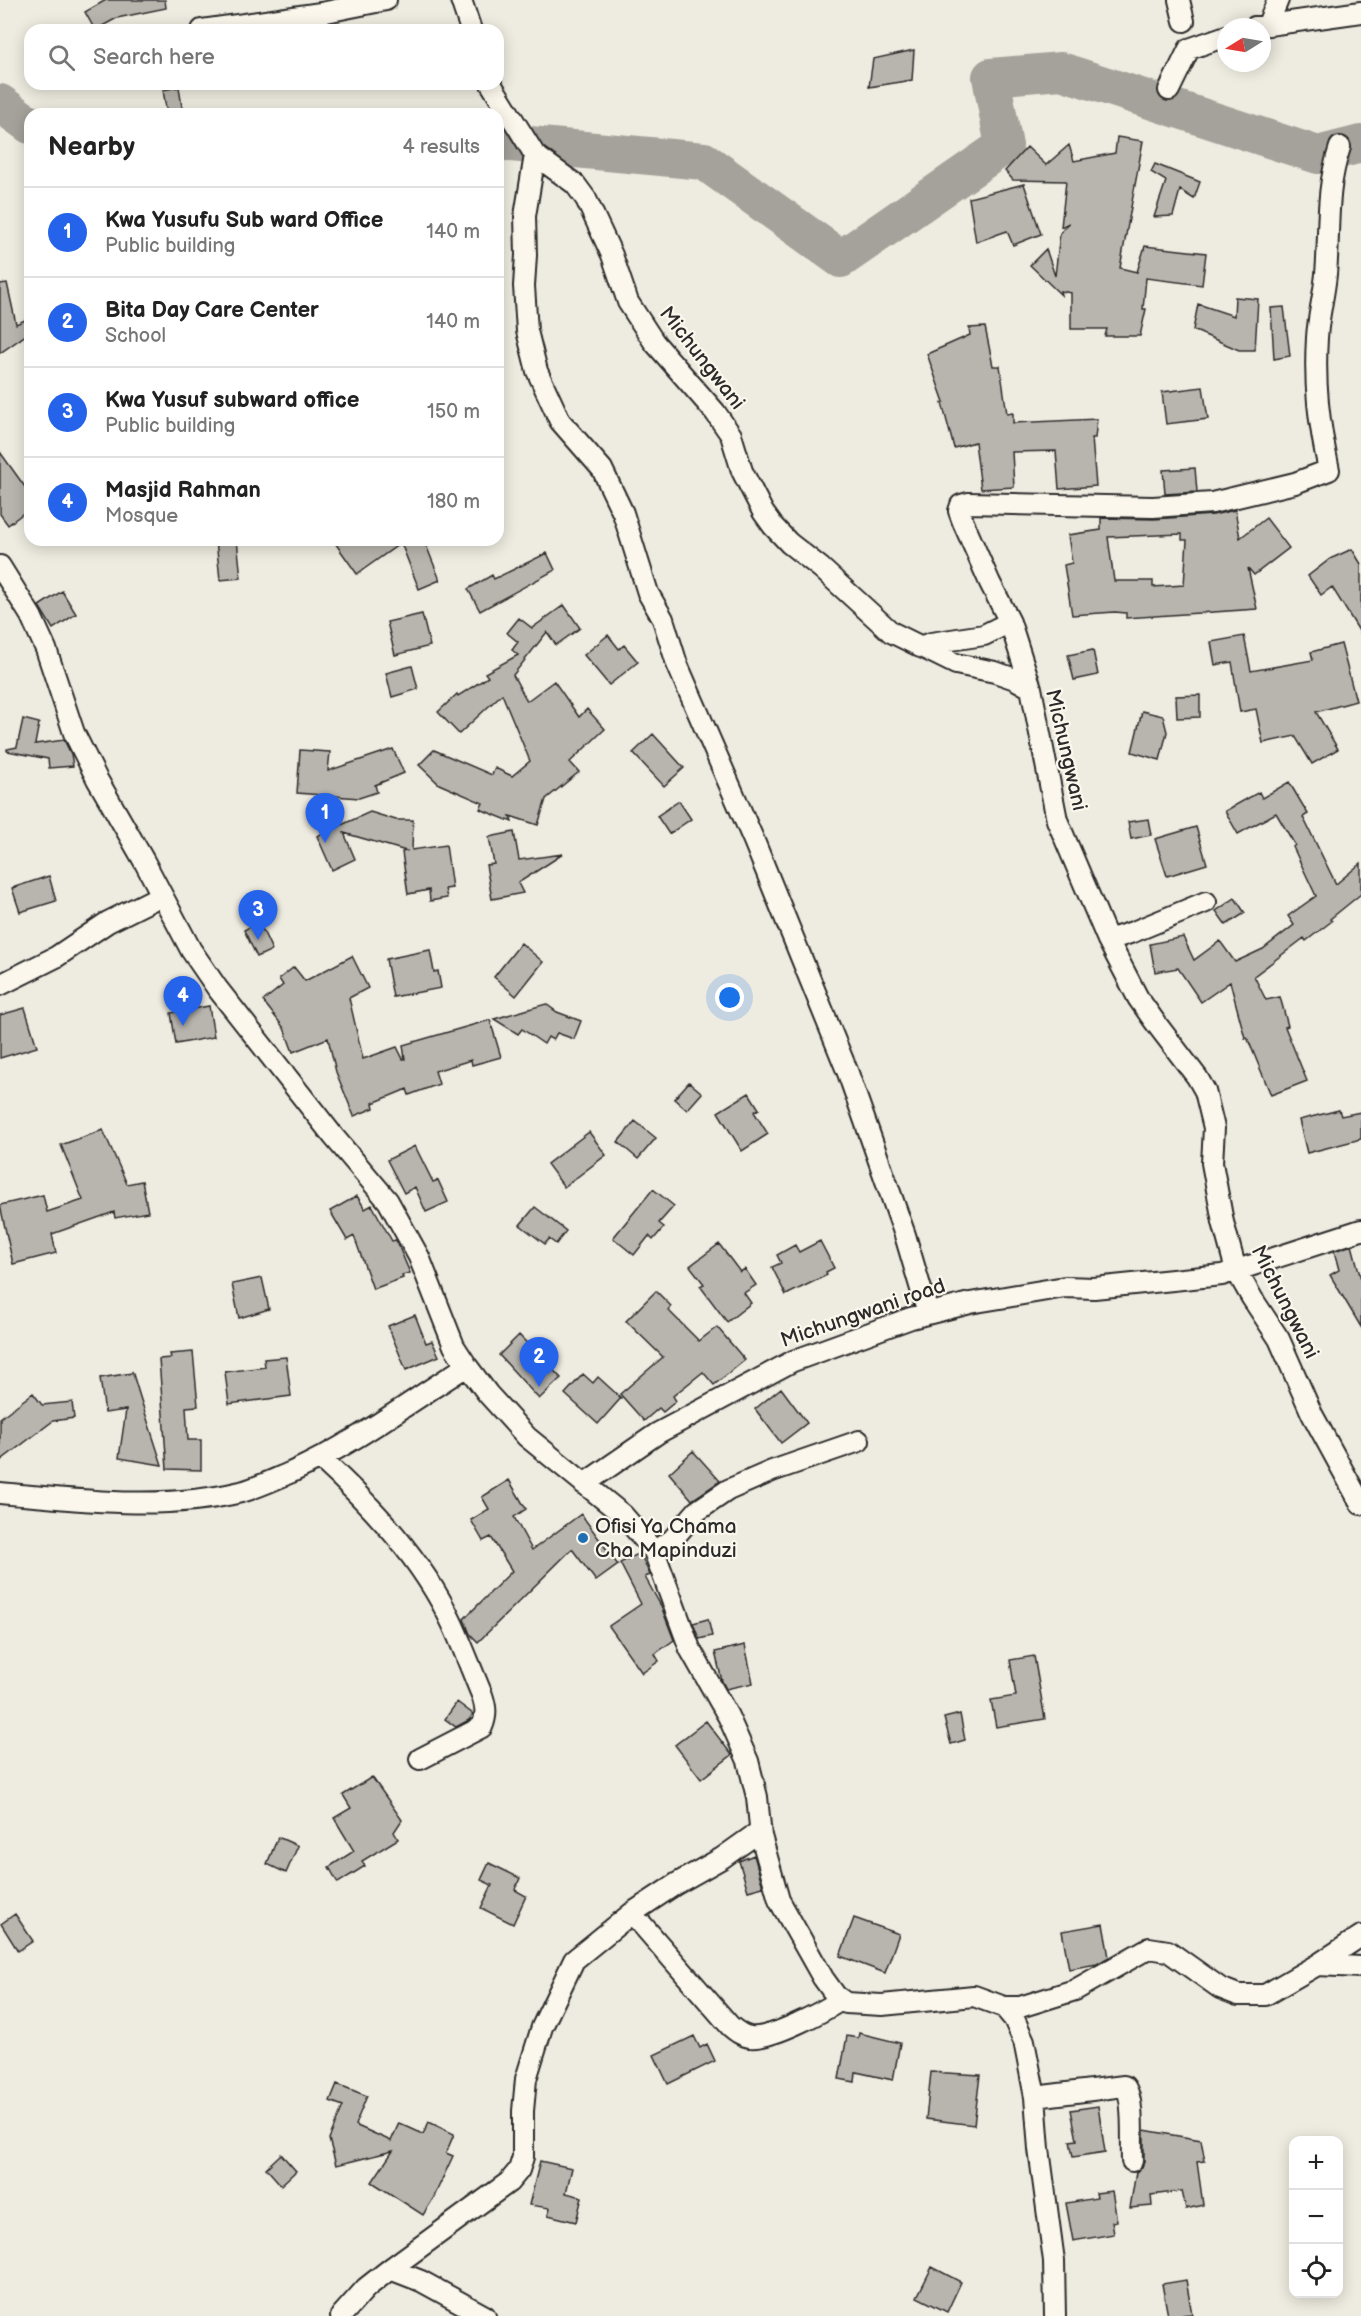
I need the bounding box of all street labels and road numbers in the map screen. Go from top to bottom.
street label: Michungwani [654,301,750,415]
street label: Michungwani [1040,687,1092,813]
street label: Michungwani [1246,1241,1324,1363]
street label: Michungwani road [777,1273,949,1353]

